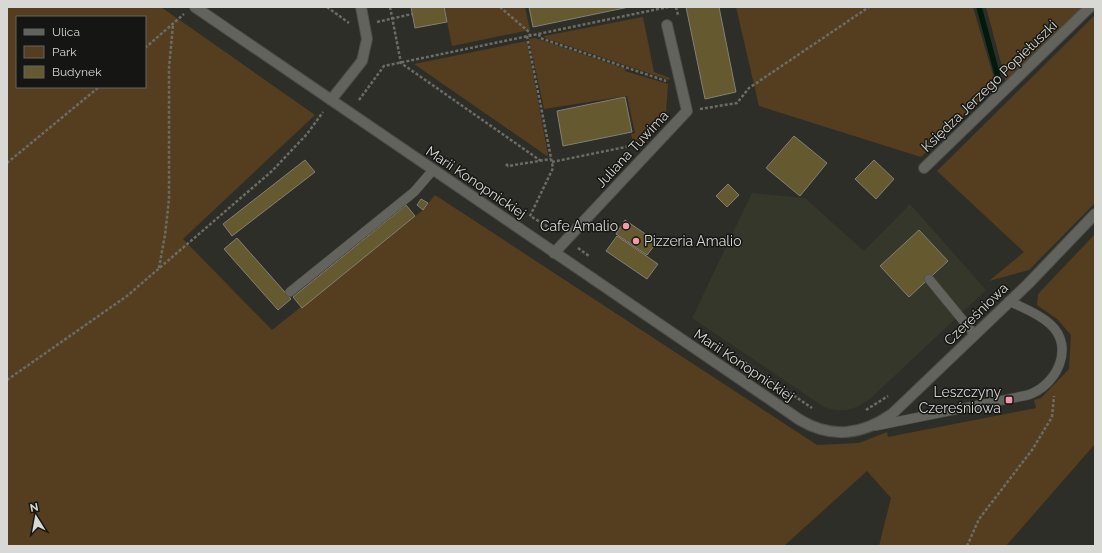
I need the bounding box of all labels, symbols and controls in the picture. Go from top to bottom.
legend [16,16,146,88]
street label: Księdza Jerzego Popiełuszki [918,17,1060,155]
text: Ulica [52,25,80,39]
text: Park [52,45,77,59]
text: Budynek [52,65,102,79]
street label: Juliana Tuwima [592,107,672,191]
street label: Marii Konopnickiej [423,143,529,221]
place label: Cafe Amalio [540,218,618,234]
marker: Cafe Amalio [621,221,631,231]
place label: Pizzeria Amalio [644,233,741,249]
marker: Pizzeria Amalio [631,236,641,246]
street label: Czereśniowa [941,280,1011,348]
street label: Marii Konopnickiej [691,326,797,404]
place label: Leszczyny Czereśniowa [919,384,1001,416]
marker: Leszczyny Czereśniowa [1004,395,1014,405]
north arrow [16,497,56,537]
text: N [29,500,40,515]

